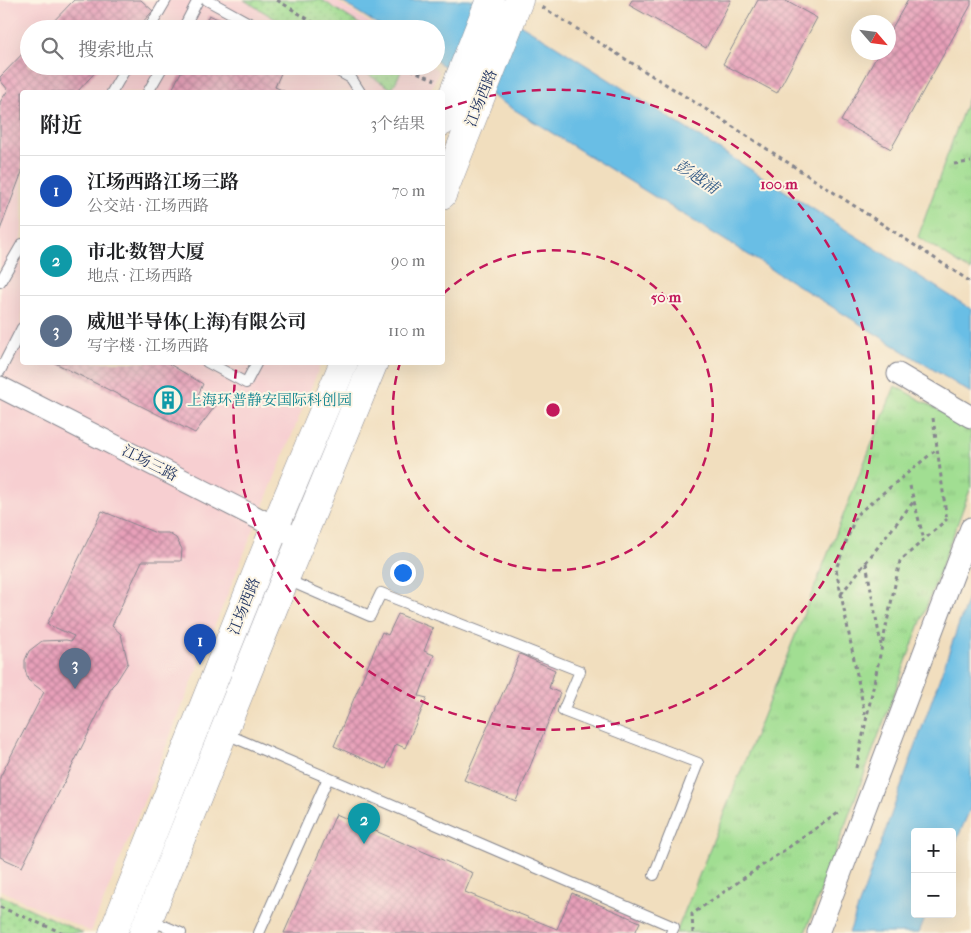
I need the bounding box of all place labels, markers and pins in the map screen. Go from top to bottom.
building icon: 上海环普静安国际科创园 [153,385,183,415]
place label: 上海环普静安国际科创园 [187,391,352,409]
centre of rings [544,401,562,419]
pin: 1 [184,624,216,665]
pin: 3 [59,648,91,689]
pin: 2 [348,803,380,844]

